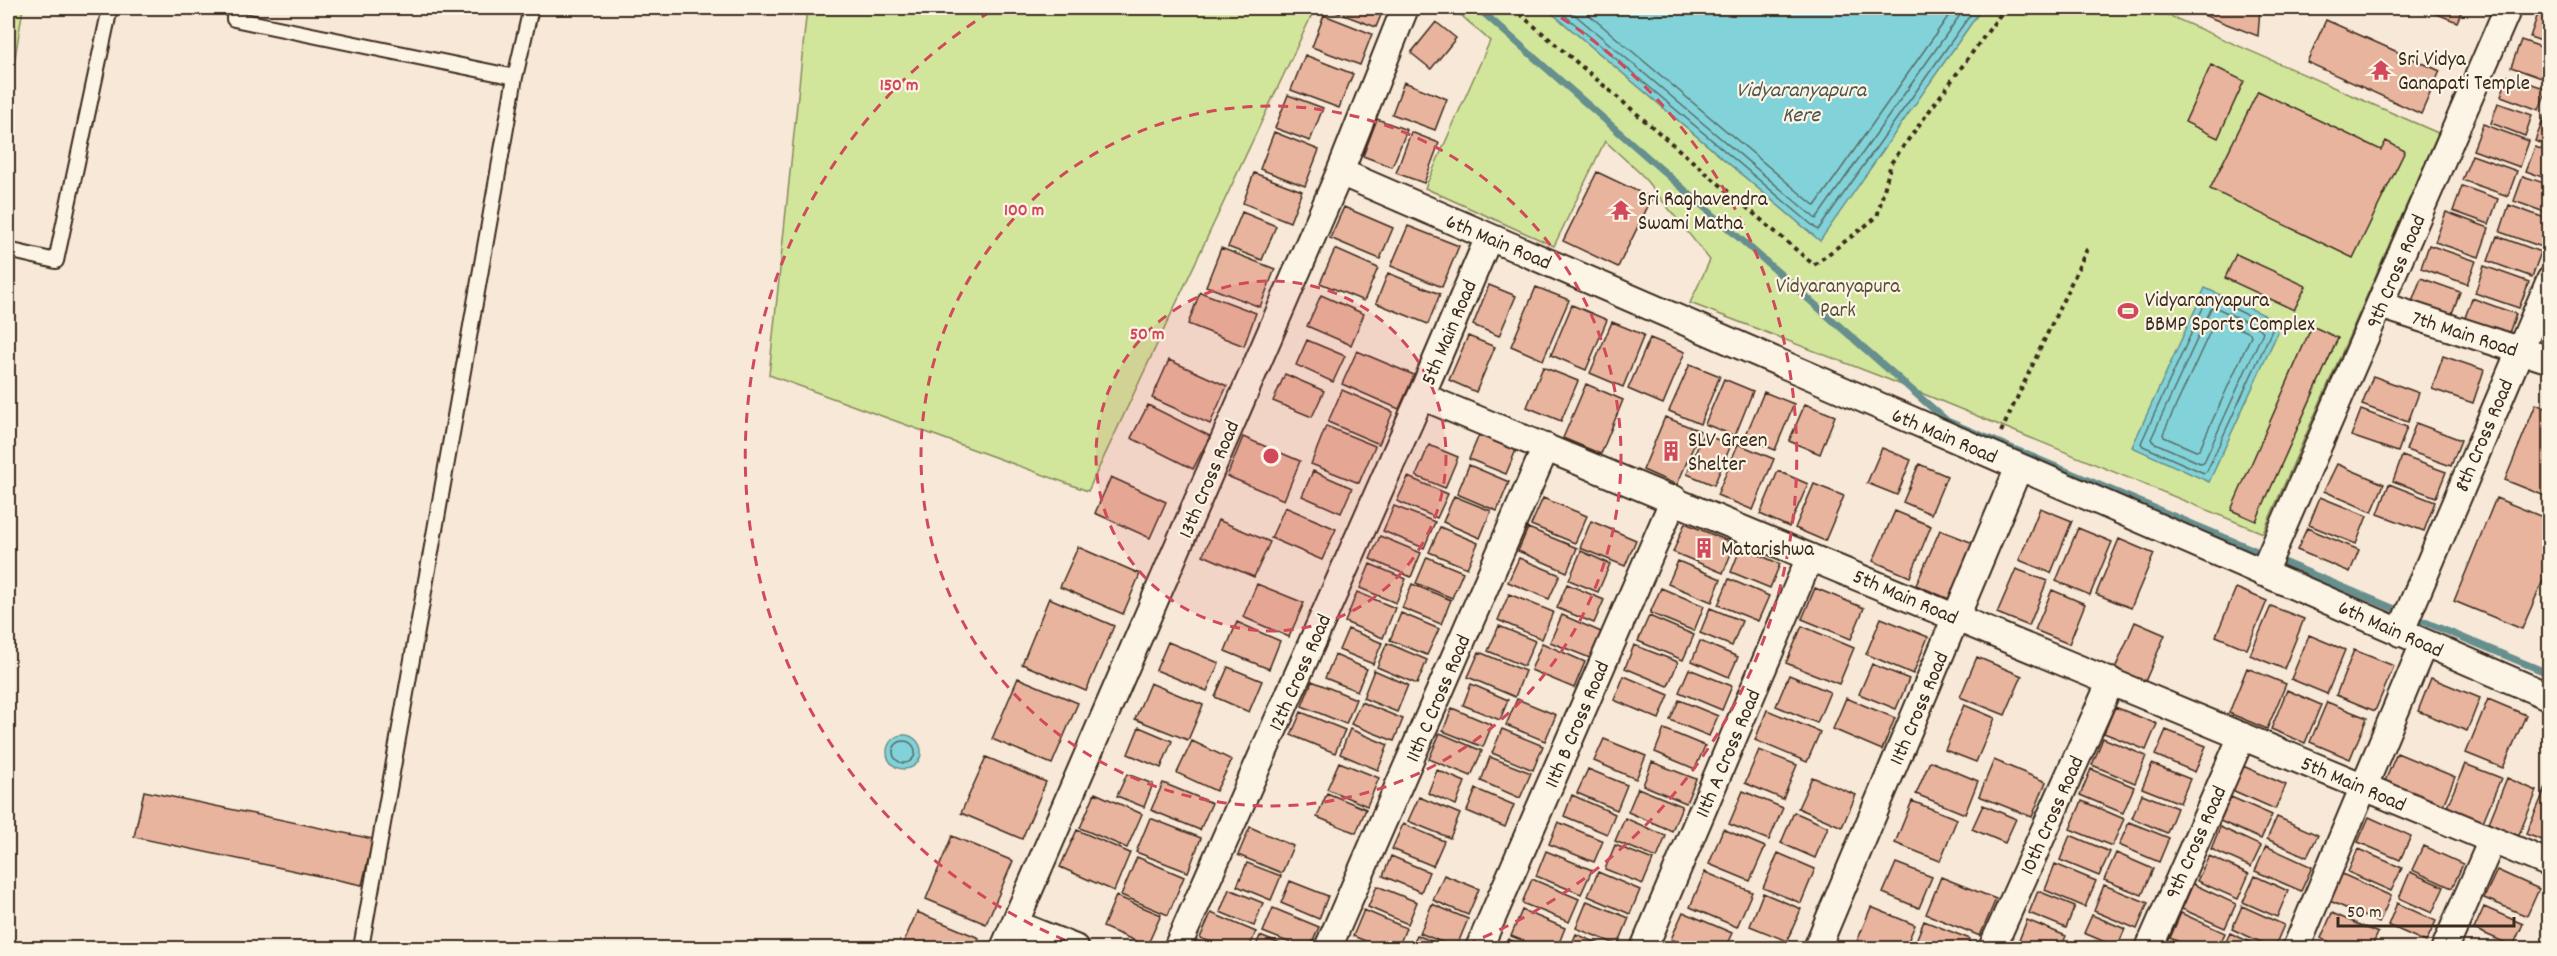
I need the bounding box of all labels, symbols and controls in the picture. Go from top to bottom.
place label: Sri Vidya Ganapati Temple [2398,46,2530,100]
temple icon: Sri Vidya Ganapati Temple [2369,58,2393,82]
text: 150 m [880,74,918,99]
water label: Vidyaranyapura Kere [1736,76,1868,132]
place label: Sri Raghavendra Swami Matha [1638,186,1769,240]
temple icon: Sri Raghavendra Swami Matha [1609,198,1633,222]
text: 100 m [1004,199,1044,224]
street label: 6th Main Road [1440,208,1555,279]
street label: 9th Cross Road [2360,211,2435,334]
park label: Vidyaranyapura Park [1776,273,1901,327]
street label: 5th Main Road [1415,276,1486,390]
place label: Vidyaranyapura BBMP Sports Complex [2145,287,2315,341]
sports icon: Vidyaranyapura BBMP Sports Complex [2116,299,2140,323]
street label: 7th Main Road [2407,305,2521,367]
text: 50 m [1130,323,1164,348]
street label: 8th Cross Road [2449,375,2523,497]
street label: 6th Main Road [1886,402,2001,473]
street label: 13th Cross Road [1172,417,1249,544]
place label: SLV Green Shelter [1688,427,1767,481]
building icon: SLV Green Shelter [1659,439,1683,463]
centre of rings [1261,446,1281,466]
building icon: Matarishwa [1692,536,1716,560]
place label: Matarishwa [1721,536,1815,566]
street label: 5th Main Road [1848,563,1962,634]
street label: 6th Main Road [2332,594,2447,667]
street label: 12th Cross Road [1263,610,1341,737]
street label: 11th C Cross Road [1399,631,1480,768]
street label: 11th Cross Road [1883,648,1958,771]
street label: 11th B Cross Road [1538,657,1619,793]
street label: 11th A Cross Road [1689,685,1770,823]
street label: 5th Main Road [2296,750,2410,821]
street label: 10th Cross Road [2014,752,2093,881]
street label: 9th Cross Road [2159,782,2236,905]
scale bar [2338,890,2514,928]
text: 50 m [2347,901,2382,926]

